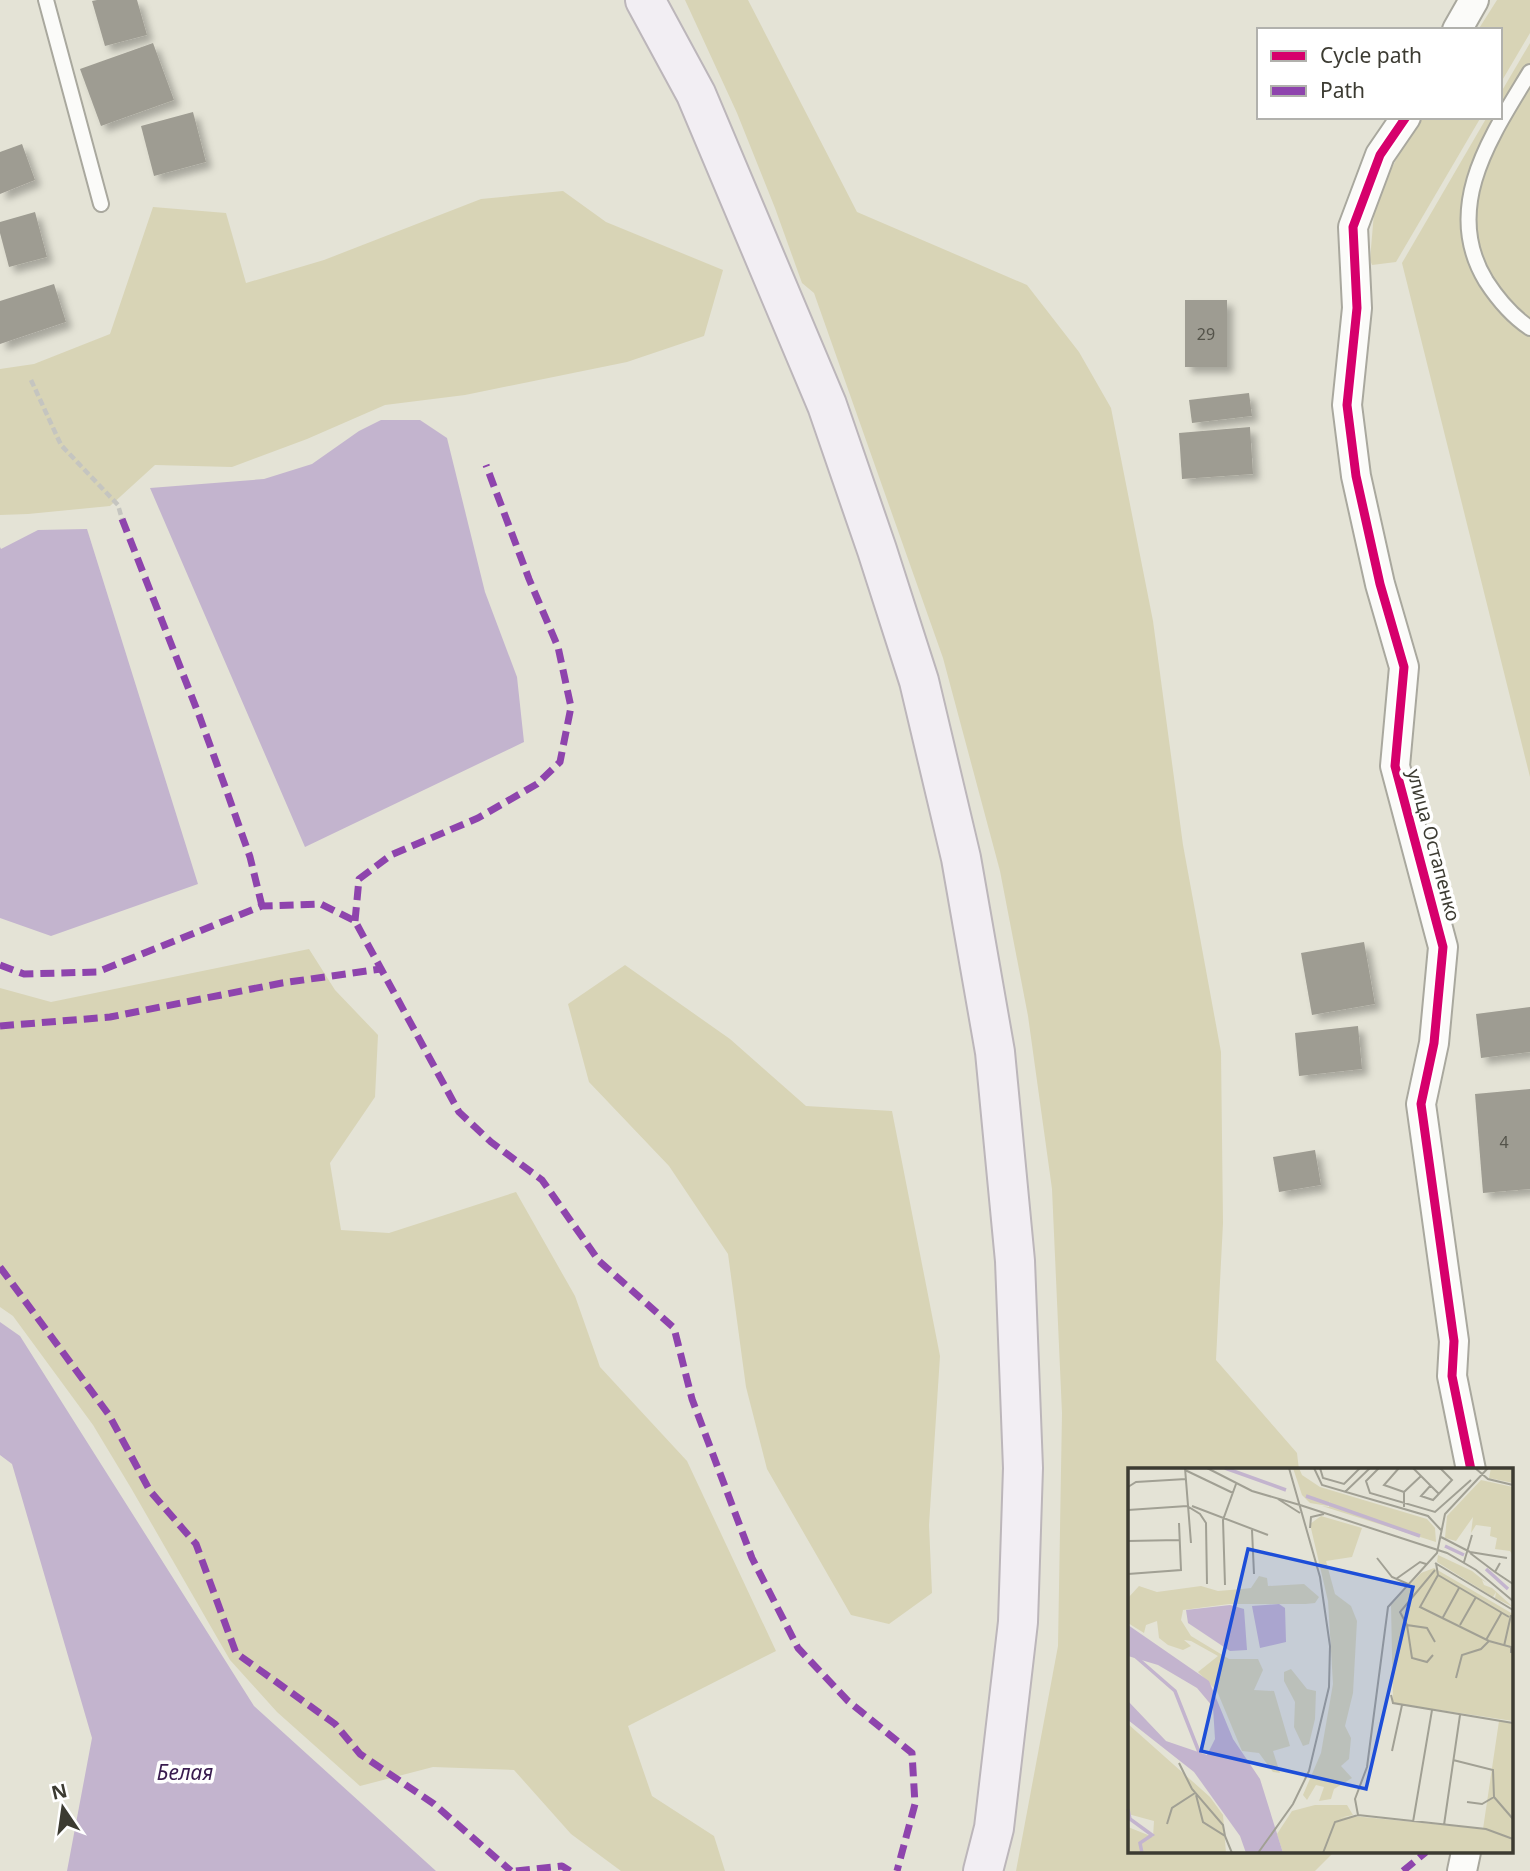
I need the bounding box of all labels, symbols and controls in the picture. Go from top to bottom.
legend [1257,28,1502,119]
text: Cycle path [1320,41,1422,69]
text: Path [1320,76,1365,104]
house number: 29 [1197,323,1215,345]
street label: улица Остапенко [1401,766,1467,924]
house number: 4 [1499,1131,1509,1153]
inset map [1128,1468,1512,1854]
water label: Белая [157,1758,213,1786]
north arrow [28,1773,98,1843]
text: N [49,1777,70,1806]

